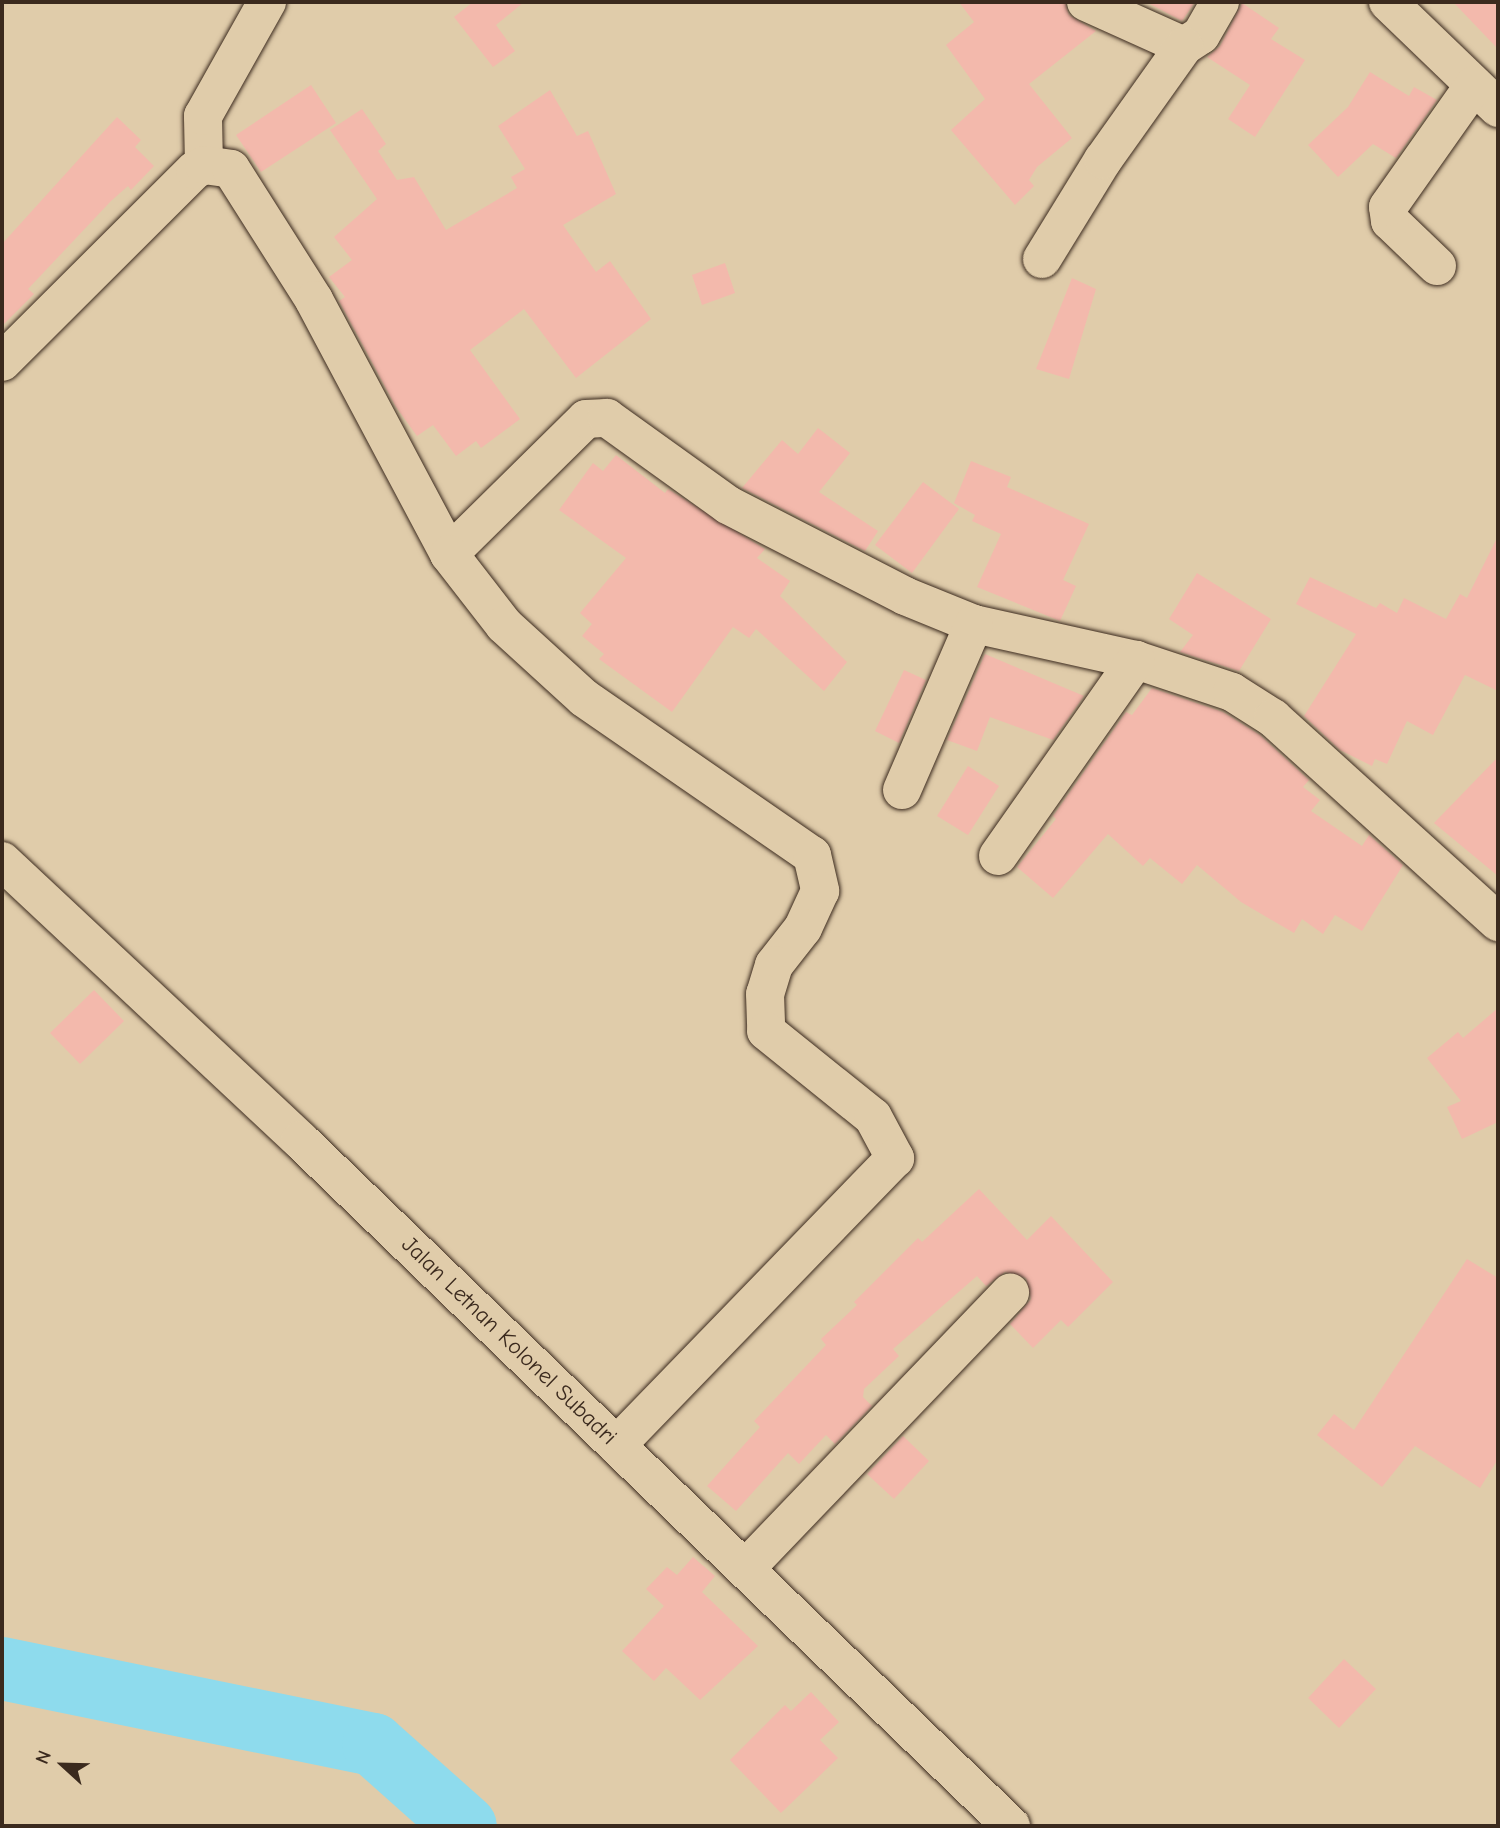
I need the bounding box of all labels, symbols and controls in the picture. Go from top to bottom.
street label: Jalan Letnan Kolonel Subadri [396,1231,622,1451]
north arrow [28,1730,98,1800]
text: N [31,1747,56,1767]

